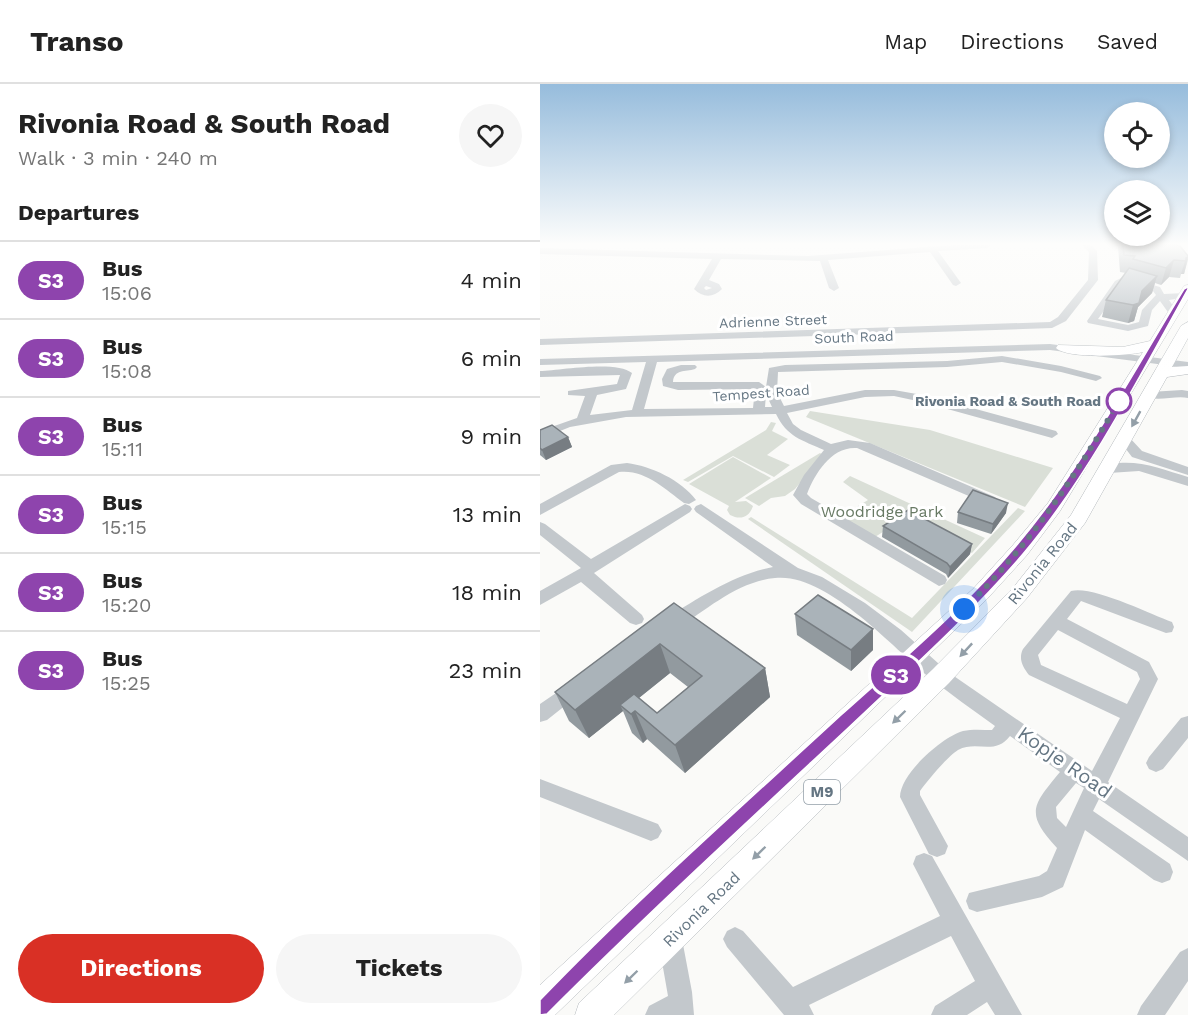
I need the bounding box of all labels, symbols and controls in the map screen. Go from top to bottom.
text: Transo [30,25,124,58]
text: Map [884,29,927,54]
text: Directions [960,29,1064,54]
text: Saved [1097,29,1158,54]
map controls [1104,102,1170,246]
button: locate [1104,102,1170,168]
button: heart [459,104,522,167]
text: Rivonia Road & South Road [18,107,390,140]
text: Walk · 3 min · 240 m [18,146,218,170]
button: layers [1104,180,1170,246]
text: Departures [18,200,139,225]
text: Bus [102,256,142,281]
text: S3 [38,268,64,293]
text: 4 min [461,268,522,293]
text: 15:06 [102,281,152,305]
street label: Adrienne Street [719,311,827,331]
street label: South Road [814,328,894,346]
text: Bus [102,334,142,359]
text: S3 [38,346,64,371]
text: 6 min [461,346,522,371]
text: 15:08 [102,359,152,383]
street label: Tempest Road [712,382,810,404]
marker: Rivonia Road & South Road [1106,388,1132,414]
place label: Rivonia Road & South Road [915,393,1101,409]
one-way arrow [1131,411,1141,428]
text: Bus [102,412,142,437]
text: S3 [38,424,64,449]
text: 9 min [460,424,522,449]
text: 15:11 [102,437,143,461]
text: Bus [102,490,142,515]
text: S3 [38,502,64,527]
text: 13 min [453,502,522,527]
park label: Woodridge Park [821,502,943,521]
text: 15:15 [102,515,147,539]
street label: Rivonia Road [1004,518,1081,608]
text: Bus [102,568,142,593]
text: S3 [38,580,64,605]
text: 18 min [452,580,522,605]
text: 15:20 [102,593,151,617]
your location [949,594,979,624]
one-way arrow [959,642,973,657]
text: Bus [102,646,142,671]
line badge: S3 [869,656,923,694]
text: S3 [38,658,64,683]
text: 23 min [448,658,522,683]
text: S3 [883,663,909,688]
text: 15:25 [102,671,151,695]
one-way arrow [892,710,907,724]
street label: Kopje Road [1013,721,1117,803]
road number: M9 [804,780,840,804]
one-way arrow [752,846,767,860]
street label: Rivonia Road [659,868,744,951]
button: Directions [18,934,264,1003]
button: Tickets [276,934,522,1003]
one-way arrow [624,969,638,983]

